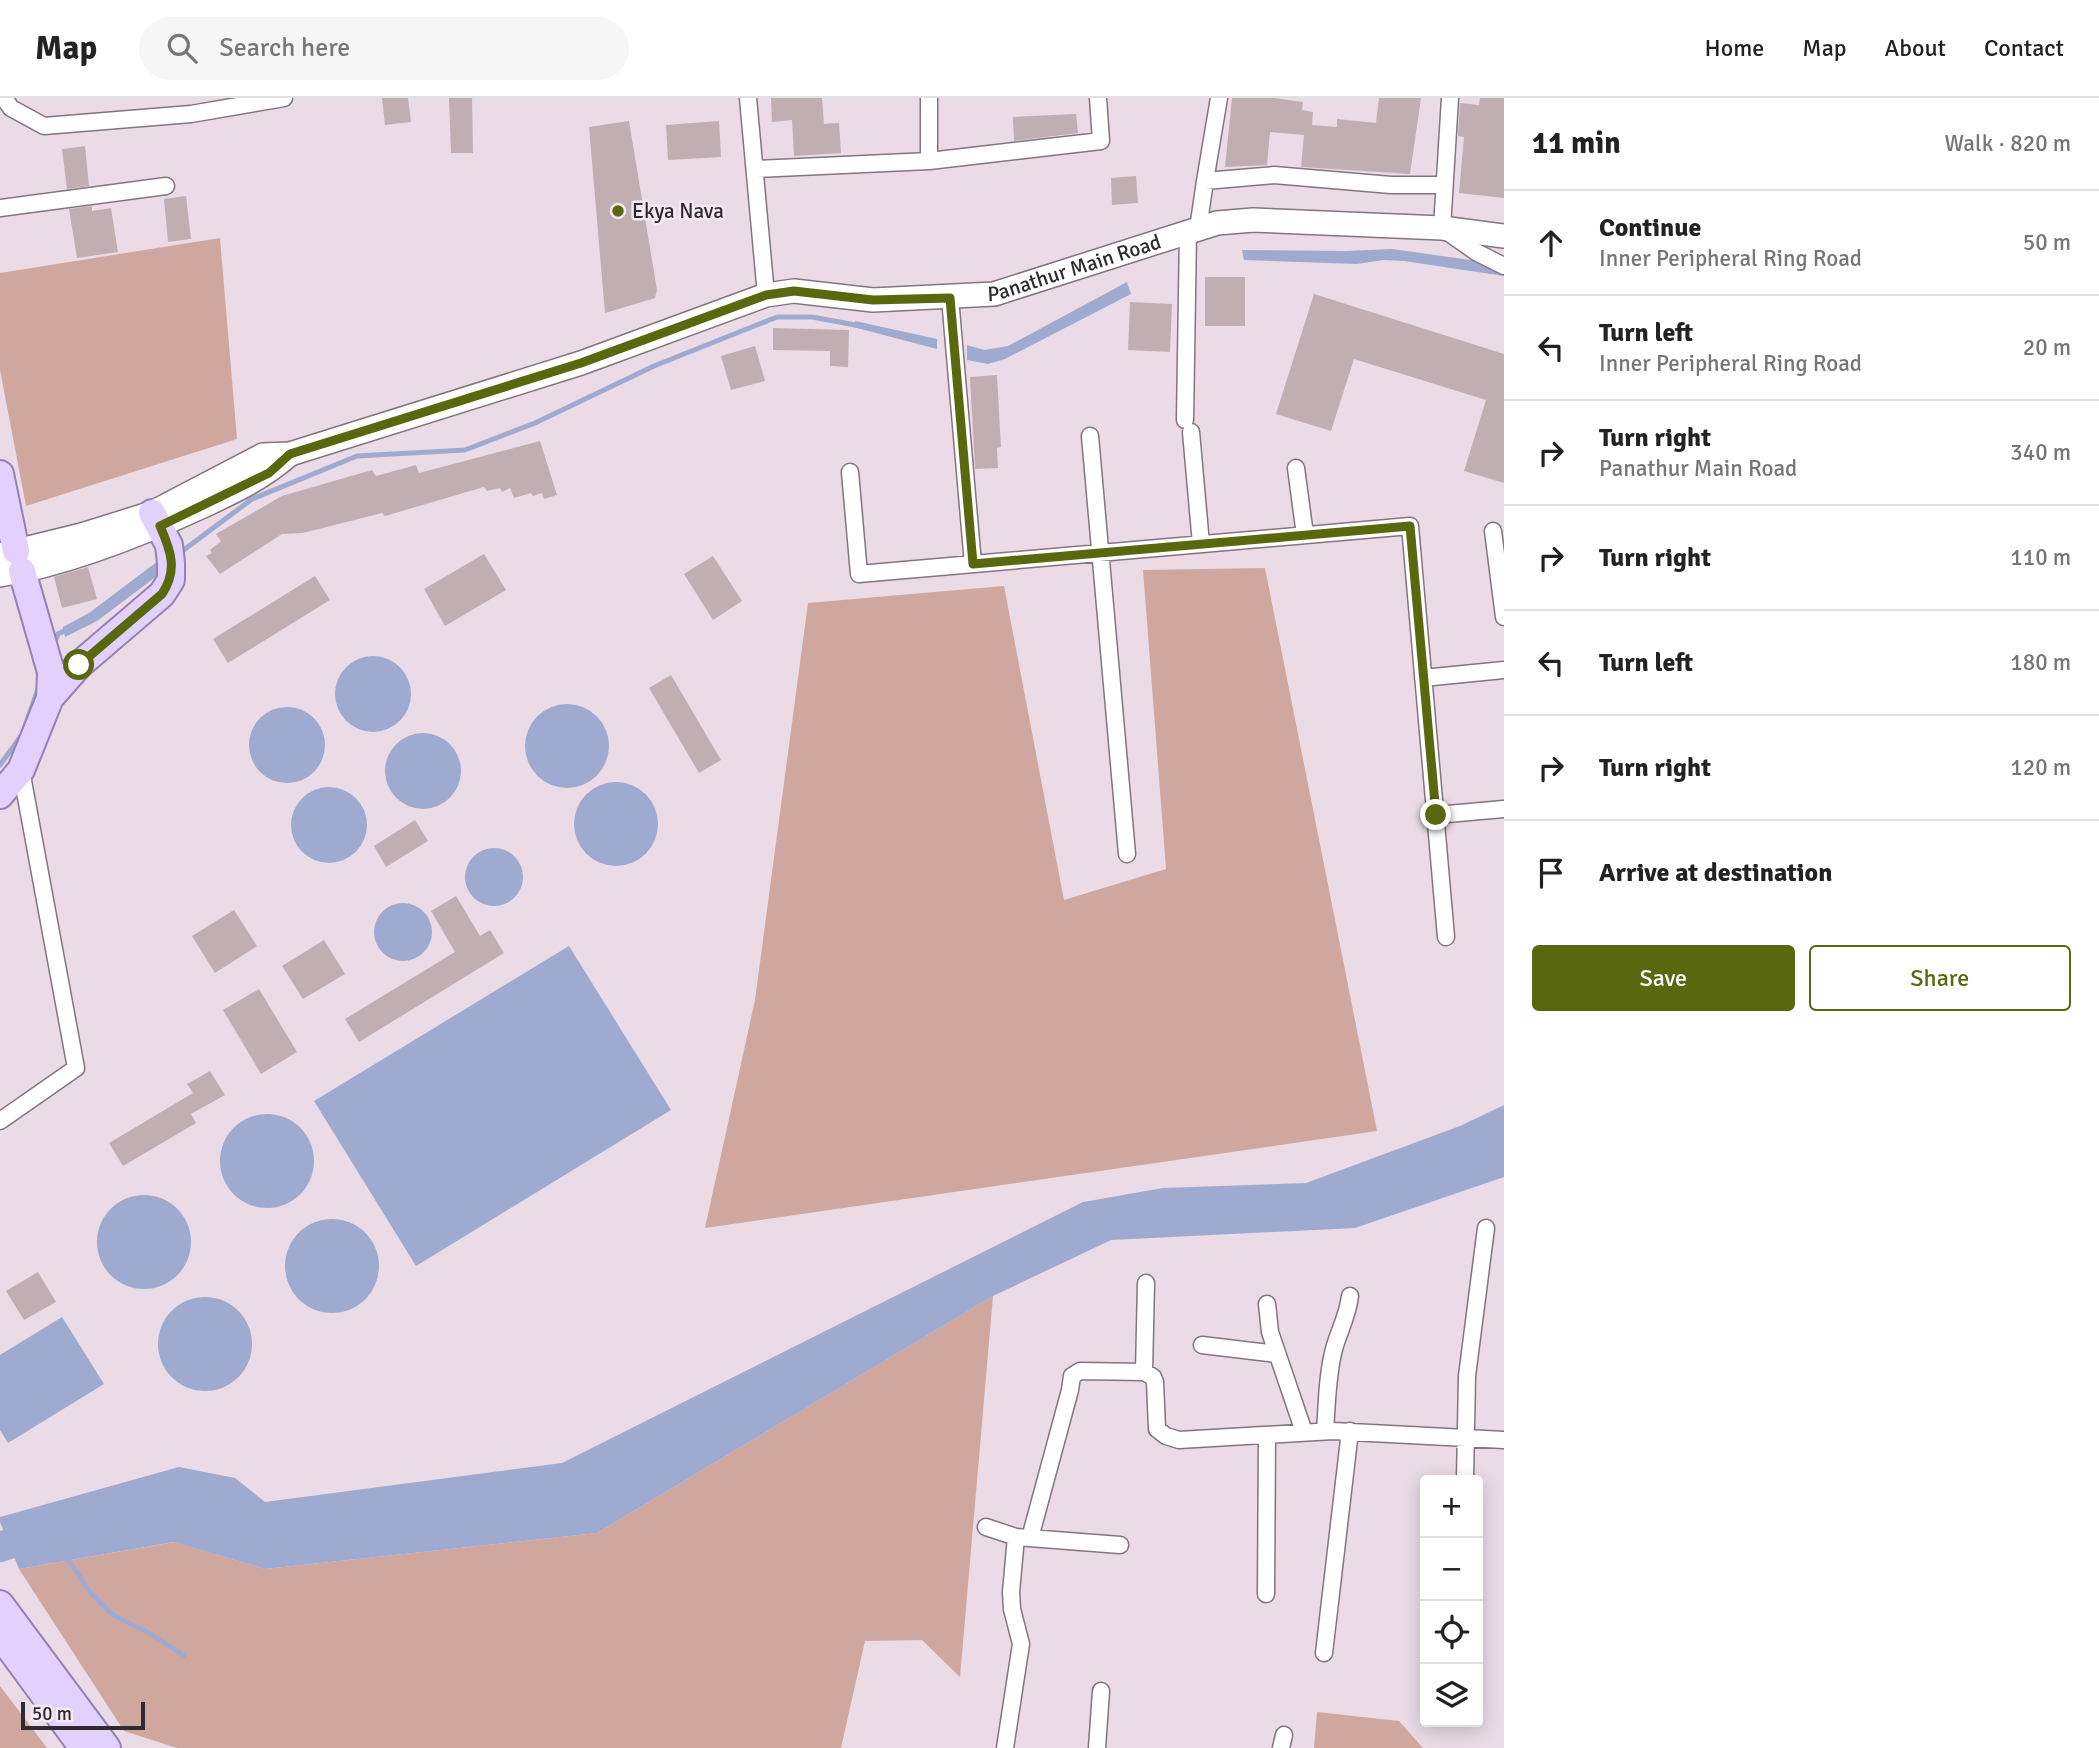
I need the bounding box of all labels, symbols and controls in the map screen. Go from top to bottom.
search box [139,17,629,80]
text: Map [35,28,97,69]
icon: search [163,29,201,67]
text: Search here [219,32,350,64]
text: Home [1704,33,1764,63]
text: Map [1802,33,1847,63]
text: About [1885,33,1946,63]
text: Contact [1984,33,2064,63]
text: 11 min [1532,125,1621,162]
text: Walk · 820 m [1945,129,2071,158]
place label: Ekya Nava [632,198,724,224]
marker: Ekya Nava [610,203,626,219]
text: Continue [1599,212,1701,244]
icon: ahead [1532,224,1570,262]
text: 50 m [2023,228,2071,257]
street label: Panathur Main Road [987,229,1164,307]
text: Inner Peripheral Ring Road [1599,244,1862,273]
text: Turn left [1599,317,1693,349]
icon: left [1532,329,1570,367]
text: 20 m [2023,333,2071,362]
text: Inner Peripheral Ring Road [1599,349,1862,378]
text: Turn right [1599,422,1711,454]
icon: right [1532,434,1570,472]
text: 340 m [2010,438,2071,467]
text: Panathur Main Road [1599,454,1797,483]
icon: right [1532,539,1570,577]
text: Turn right [1599,542,1711,574]
text: 110 m [2010,543,2071,572]
icon: left [1532,644,1570,682]
text: Turn left [1599,647,1693,679]
text: 180 m [2010,648,2071,677]
route start [63,649,94,680]
icon: right [1532,749,1570,787]
text: Turn right [1599,752,1711,784]
text: 120 m [2010,753,2071,782]
route end [1420,799,1451,830]
icon: arrive [1532,854,1570,892]
text: Arrive at destination [1599,857,1832,889]
button: Save [1532,945,1795,1011]
button: Share [1809,945,2071,1011]
map controls [1420,1475,1483,1727]
button: + [1420,1475,1483,1538]
button: − [1420,1538,1483,1601]
button: locate [1420,1601,1483,1664]
button: layers [1420,1664,1483,1727]
scale bar [21,1699,145,1731]
text: 50 m [32,1702,72,1726]

